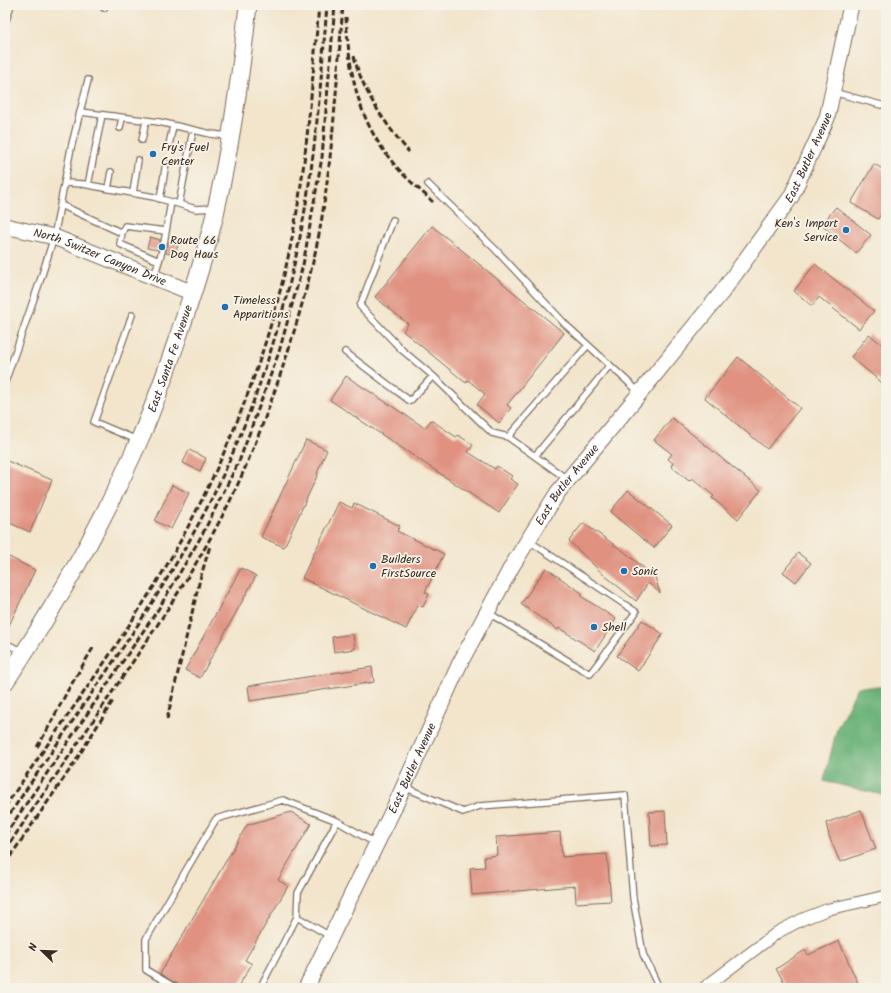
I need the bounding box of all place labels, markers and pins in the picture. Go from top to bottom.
place label: Fry's Fuel Center [161,138,209,171]
marker: Fry's Fuel Center [148,149,158,159]
place label: Ken's Import Service [774,214,839,247]
marker: Ken's Import Service [841,225,851,235]
place label: Route 66 Dog Haus [170,231,218,264]
marker: Route 66 Dog Haus [157,242,167,252]
place label: Timeless Apparitions [233,291,289,324]
marker: Timeless Apparitions [220,302,230,312]
place label: Builders FirstSource [381,550,437,583]
marker: Builders FirstSource [368,561,378,571]
place label: Sonic [632,562,658,581]
marker: Sonic [619,566,629,576]
place label: Shell [602,618,626,637]
marker: Shell [589,622,599,632]

